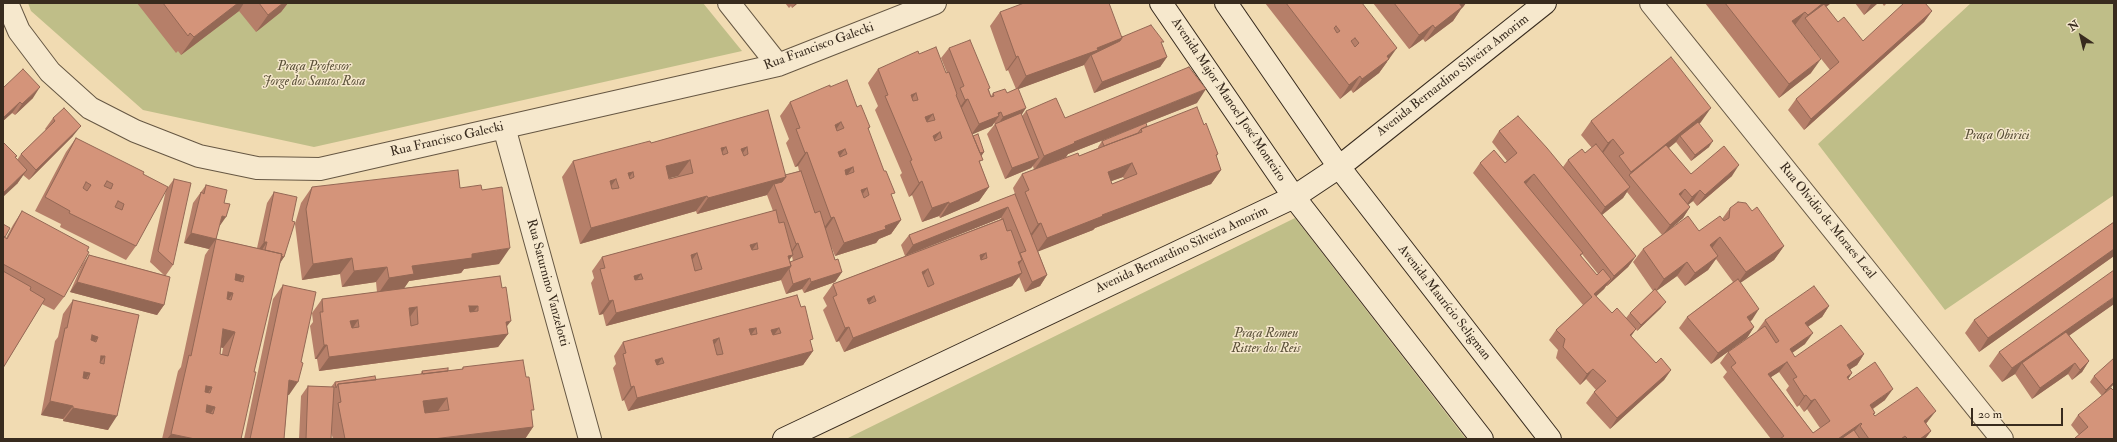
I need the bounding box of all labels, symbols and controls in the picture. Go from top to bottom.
street label: Avenida Bernardino Silveira Amorim [1374,12,1532,140]
street label: Avenida Major Manoel José Monteiro [1167,15,1289,185]
north arrow [2061,16,2101,56]
text: N [2066,18,2082,34]
street label: Rua Francisco Galecki [762,20,876,74]
park label: Praça Professor Jorge dos Santos Rosa [263,59,365,90]
street label: Rua Francisco Galecki [389,119,505,161]
park label: Praça Obirici [1965,128,2029,144]
street label: Rua Olvidio de Moraes Leal [1775,160,1879,282]
street label: Avenida Bernardino Silveira Amorim [1093,203,1271,297]
street label: Rua Saturnino Vanzelotti [522,217,572,349]
street label: Avenida Maurício Seligman [1394,242,1494,364]
park label: Praça Romeu Ritter dos Reis [1231,326,1301,357]
scale bar [1973,400,2065,426]
text: 20 m [1978,407,2002,422]

